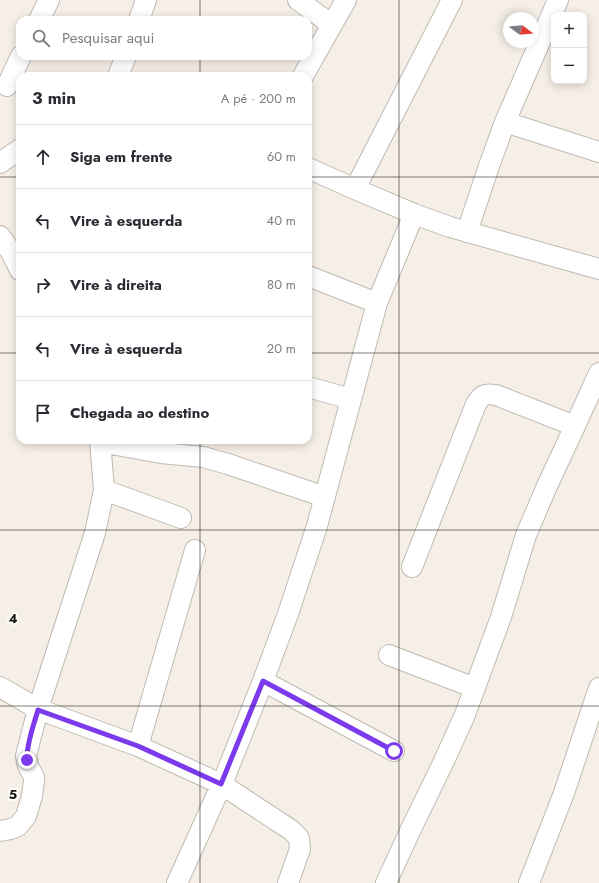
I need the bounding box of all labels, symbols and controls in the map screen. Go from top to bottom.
north arrow [503,12,539,48]
map controls [551,12,587,84]
button: + [551,12,587,48]
search box [16,16,312,60]
icon: search [30,27,52,49]
text: Pesquisar aqui [62,27,154,49]
button: − [551,48,587,84]
text: 3 min [32,86,76,110]
text: A pé · 200 m [221,89,296,108]
icon: ahead [32,146,54,168]
text: Siga em frente [70,146,172,168]
text: 60 m [267,147,296,166]
icon: left [32,210,54,232]
text: Vire à esquerda [70,210,182,232]
text: 40 m [267,211,296,230]
icon: right [32,274,54,296]
text: Vire à direita [70,274,162,296]
text: 80 m [267,275,296,294]
icon: left [32,338,54,360]
text: Vire à esquerda [70,338,182,360]
text: 20 m [267,339,296,358]
icon: arrive [32,402,54,424]
text: Chegada ao destino [70,402,209,424]
text: 4 [8,609,18,628]
route start [385,742,403,760]
route end [18,751,36,769]
text: 5 [9,785,17,804]

